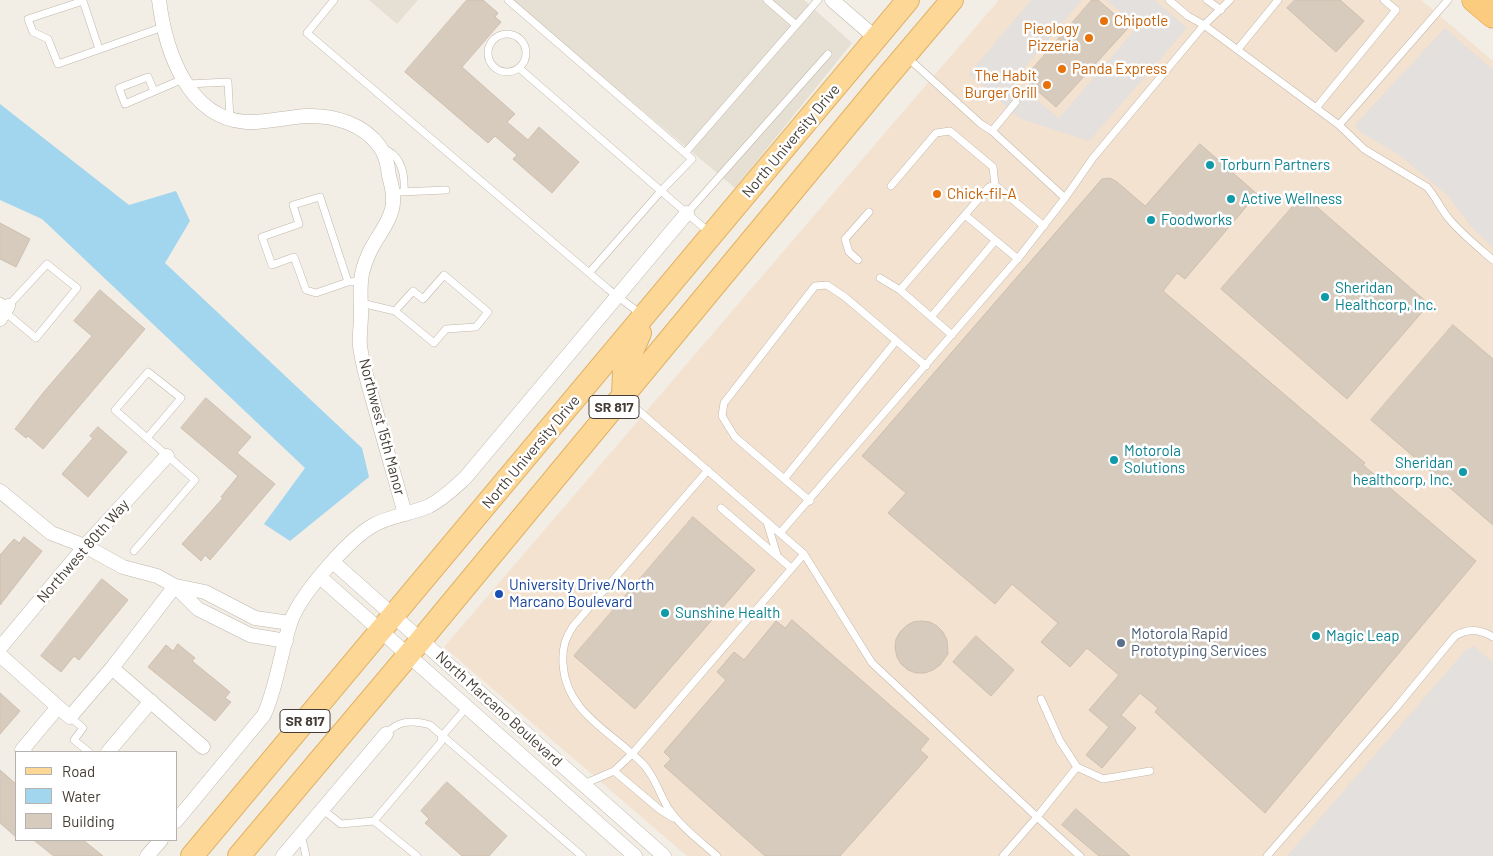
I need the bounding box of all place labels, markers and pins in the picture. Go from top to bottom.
place label: Chipotle [1114,12,1168,30]
marker: Chipotle [1098,15,1110,27]
place label: Pieology Pizzeria [1024,20,1079,55]
marker: Pieology Pizzeria [1083,32,1095,44]
place label: Panda Express [1072,60,1167,78]
marker: Panda Express [1056,63,1068,75]
place label: The Habit Burger Grill [965,67,1037,102]
marker: The Habit Burger Grill [1041,79,1053,91]
place label: Torburn Partners [1220,156,1330,174]
marker: Torburn Partners [1204,159,1216,171]
place label: Chick-fil-A [947,185,1017,203]
marker: Chick-fil-A [931,188,943,200]
place label: Active Wellness [1241,190,1342,208]
marker: Active Wellness [1225,193,1237,205]
place label: Foodworks [1161,211,1232,229]
marker: Foodworks [1145,214,1157,226]
place label: Sheridan Healthcorp, Inc. [1335,279,1437,314]
marker: Sheridan Healthcorp, Inc. [1319,291,1331,303]
place label: Motorola Solutions [1124,442,1185,477]
marker: Motorola Solutions [1108,454,1120,466]
place label: Sheridan healthcorp, Inc. [1353,454,1453,489]
marker: Sheridan healthcorp, Inc. [1457,466,1469,478]
place label: University Drive/North Marcano Boulevard [509,576,654,611]
marker: University Drive/North Marcano Boulevard [493,588,505,600]
place label: Sunshine Health [675,604,780,622]
marker: Sunshine Health [659,607,671,619]
place label: Motorola Rapid Prototyping Services [1131,625,1267,660]
place label: Magic Leap [1326,627,1399,645]
marker: Magic Leap [1310,630,1322,642]
marker: Motorola Rapid Prototyping Services [1115,637,1127,649]

